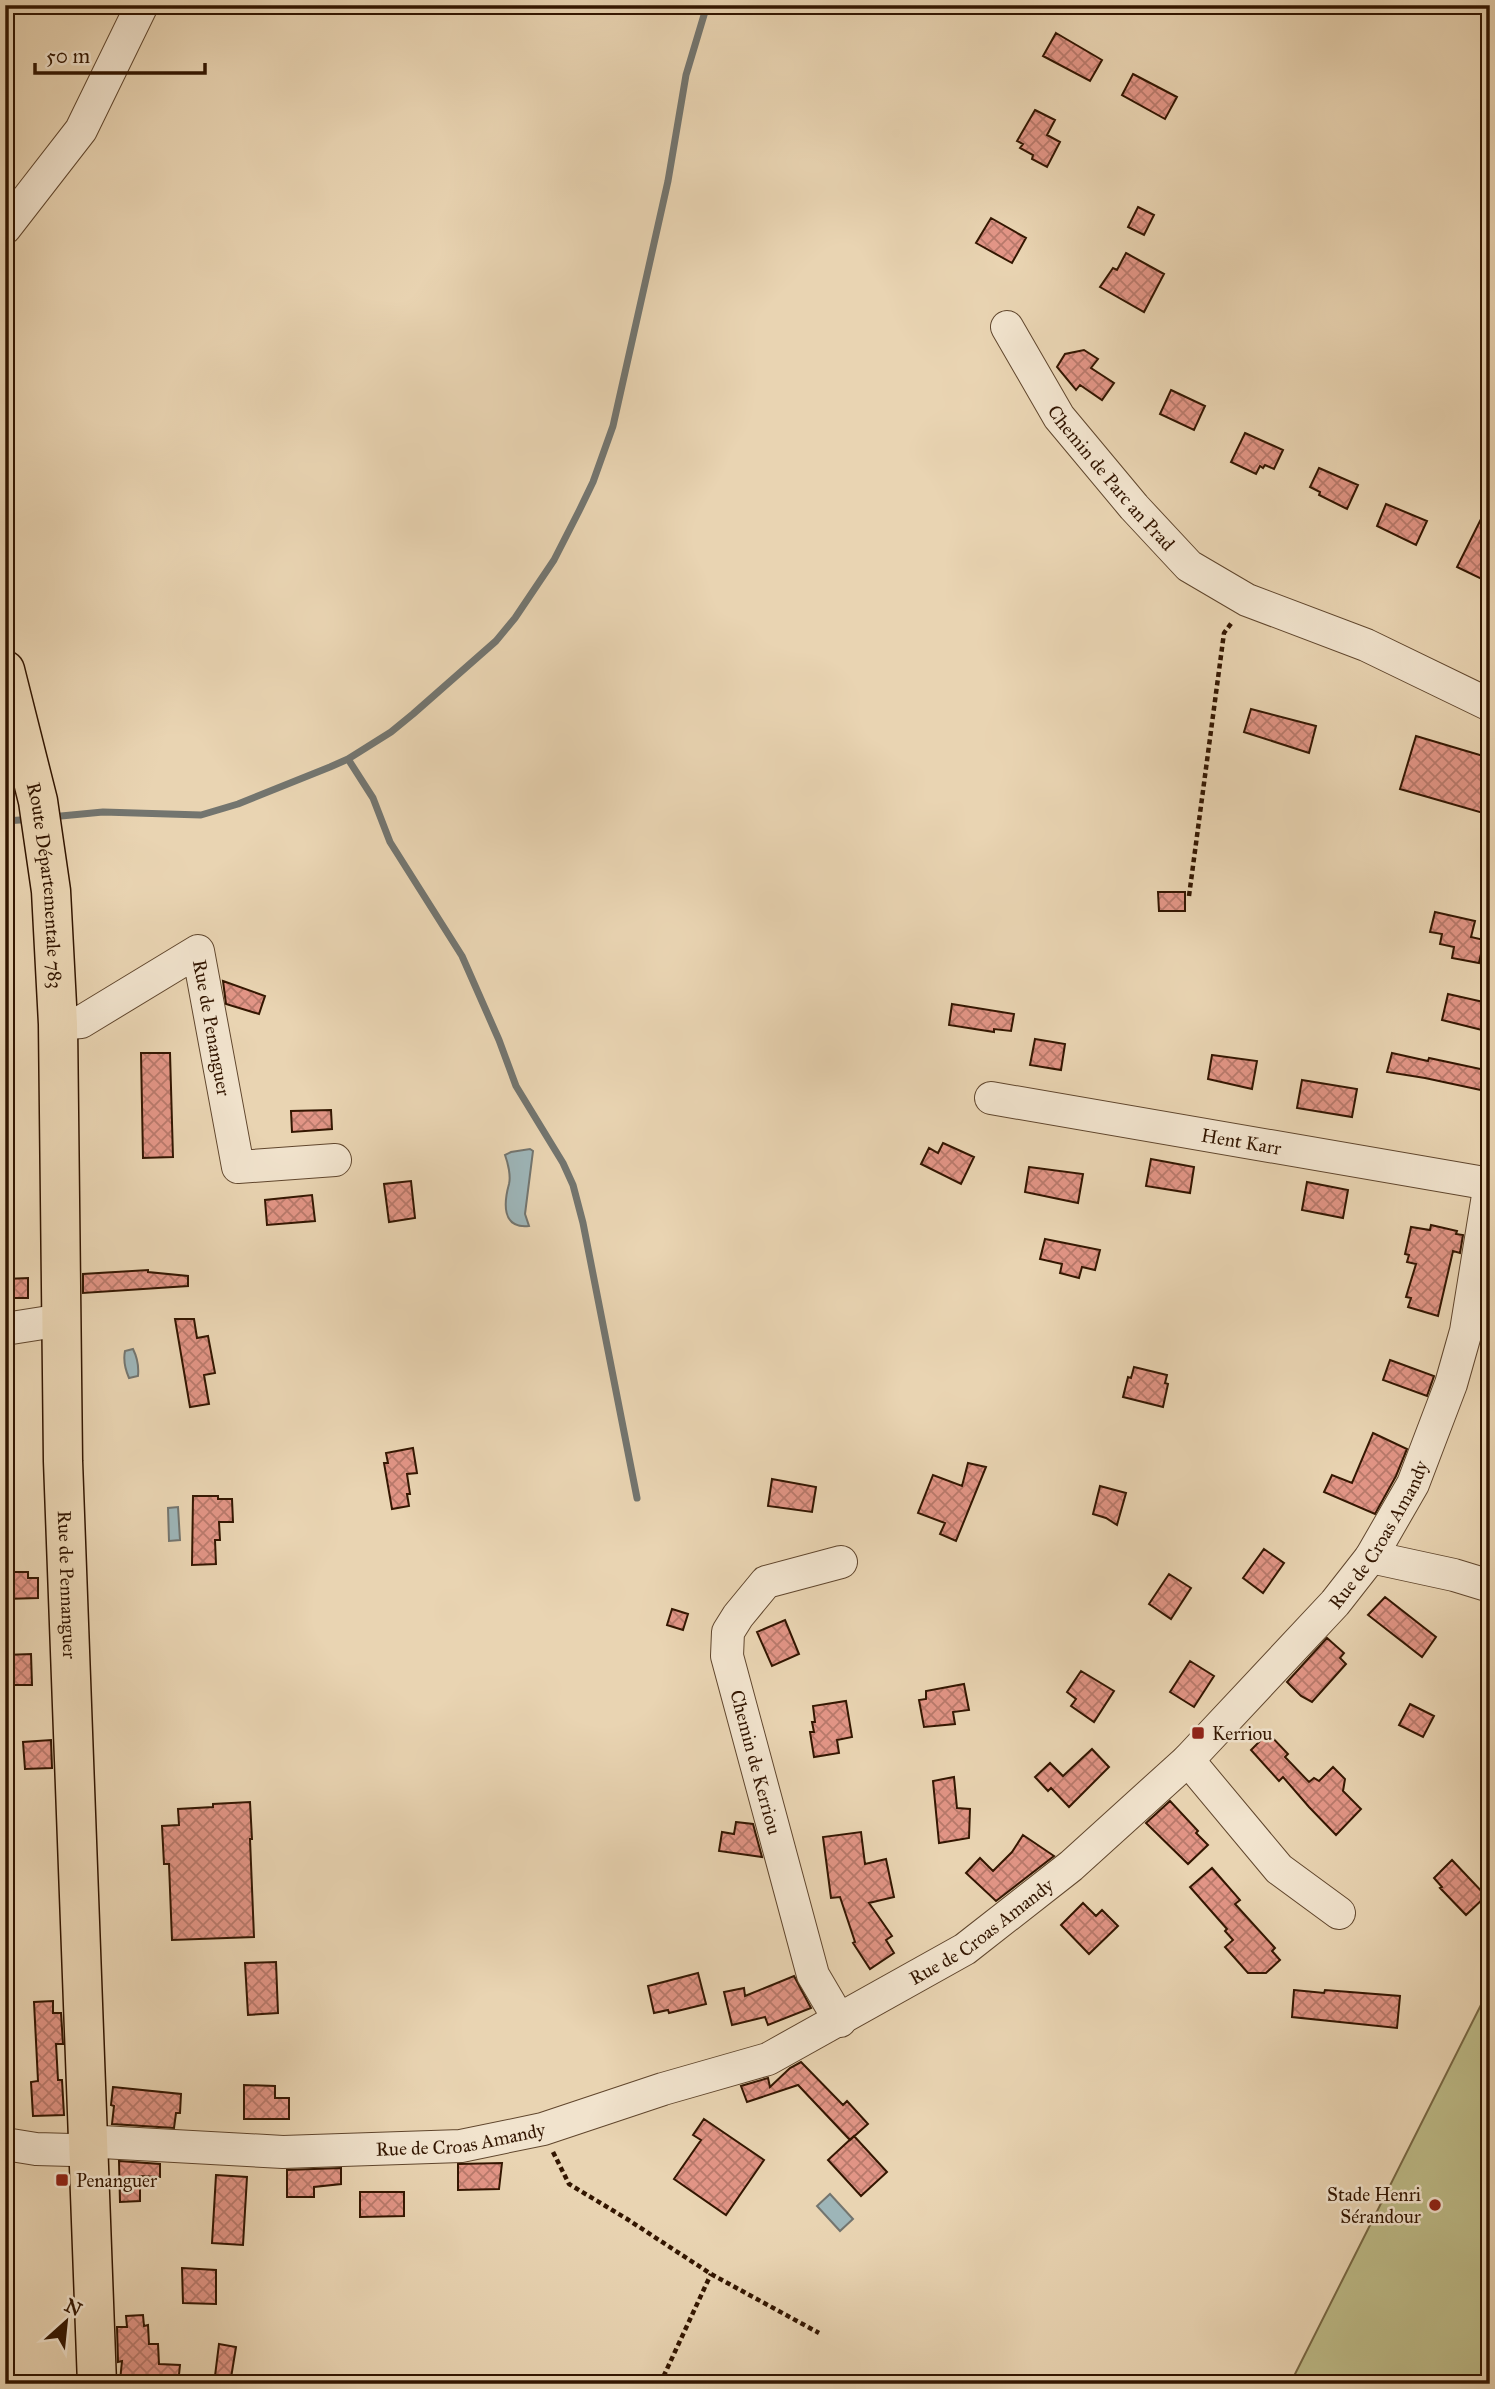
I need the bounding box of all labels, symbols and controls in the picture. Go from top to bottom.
scale bar [35,32,205,76]
text: 50 m [46,43,91,69]
street label: Chemin de Parc an Prad [1043,401,1180,556]
street label: Route Départementale 783 [22,780,67,989]
street label: Rue de Penanguer [188,958,236,1099]
street label: Hent Karr [1199,1123,1284,1160]
street label: Rue de Croas Amandy [1324,1456,1433,1614]
street label: Rue de Pennanguer [53,1510,81,1660]
street label: Chemin de Kerriou [725,1687,786,1837]
place label: Kerriou [1212,1722,1272,1745]
marker: Kerriou [1190,1725,1206,1741]
street label: Rue de Croas Amandy [905,1873,1059,1990]
street label: Rue de Croas Amandy [375,2118,548,2161]
place label: Penanguer [76,2169,158,2193]
marker: Penanguer [54,2172,70,2188]
place label: Stade Henri Sérandour [1327,2183,1422,2228]
marker: Stade Henri Sérandour [1427,2197,1443,2213]
north arrow [32,2288,102,2358]
text: N [61,2293,86,2321]

